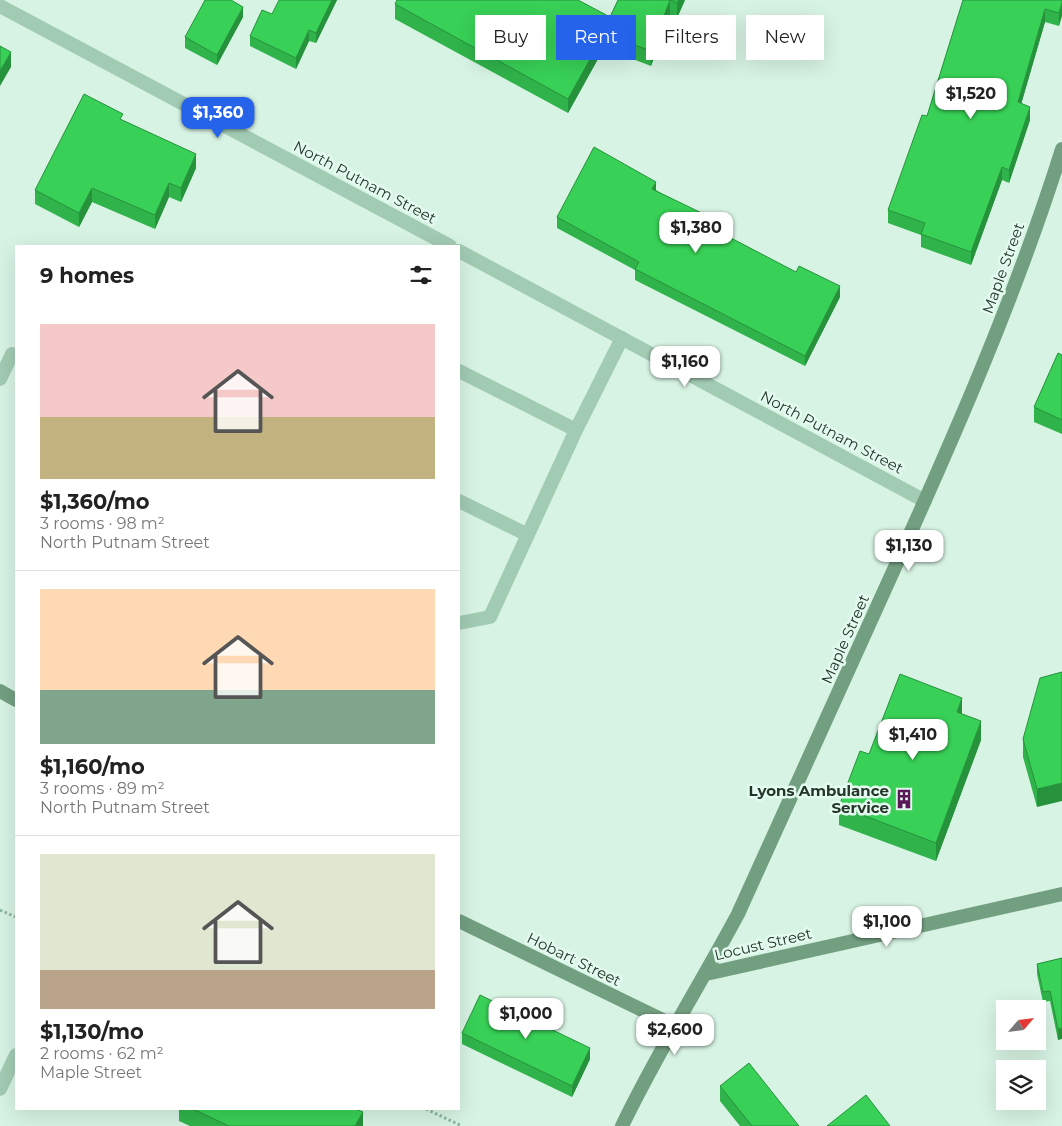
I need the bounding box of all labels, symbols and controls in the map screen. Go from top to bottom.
chip: Buy [475,15,546,60]
chip: Rent [556,15,636,60]
chip: Filters [646,15,736,60]
chip: New [746,15,824,60]
pin: $1,520 [930,78,1012,120]
text: $1,520 [946,84,996,103]
pin: $1,360 [177,96,259,139]
text: $1,360 [192,103,244,122]
street label: North Putnam Street [290,136,440,228]
pin: $1,380 [655,212,737,254]
text: $1,380 [670,218,722,237]
street label: Maple Street [978,220,1028,316]
icon: filters [407,261,435,289]
text: 9 homes [40,263,134,288]
pin: $1,160 [644,346,726,388]
text: $1,160 [661,352,709,371]
icon: home [193,356,283,446]
street label: North Putnam Street [757,386,907,478]
text: $1,360/mo [40,489,150,514]
text: 3 rooms · 98 m² [40,514,165,533]
pin: $1,130 [868,530,950,572]
text: North Putnam Street [40,533,210,552]
text: $1,130 [886,536,932,555]
street label: Maple Street [817,591,873,687]
icon: home [193,622,283,712]
pin: $1,410 [872,718,954,761]
text: $1,410 [889,725,937,744]
text: $1,160/mo [40,754,145,779]
text: 3 rooms · 89 m² [40,779,165,798]
place label: Lyons Ambulance Service [748,781,889,817]
building icon: Lyons Ambulance Service [893,788,915,810]
text: North Putnam Street [40,798,210,817]
icon: home [193,887,283,977]
pin: $1,100 [846,906,928,948]
text: $1,100 [863,912,911,931]
street label: Locust Street [712,924,814,964]
street label: Hobart Street [524,928,624,990]
pin: $1,000 [485,998,567,1040]
north arrow [996,1000,1046,1050]
map controls [996,1000,1046,1110]
text: $1,000 [500,1004,552,1023]
pin: $2,600 [634,1014,716,1056]
text: $1,130/mo [40,1019,144,1044]
text: $2,600 [647,1020,703,1039]
text: 2 rooms · 62 m² [40,1044,164,1063]
button: layers [996,1060,1046,1110]
text: Maple Street [40,1063,142,1082]

